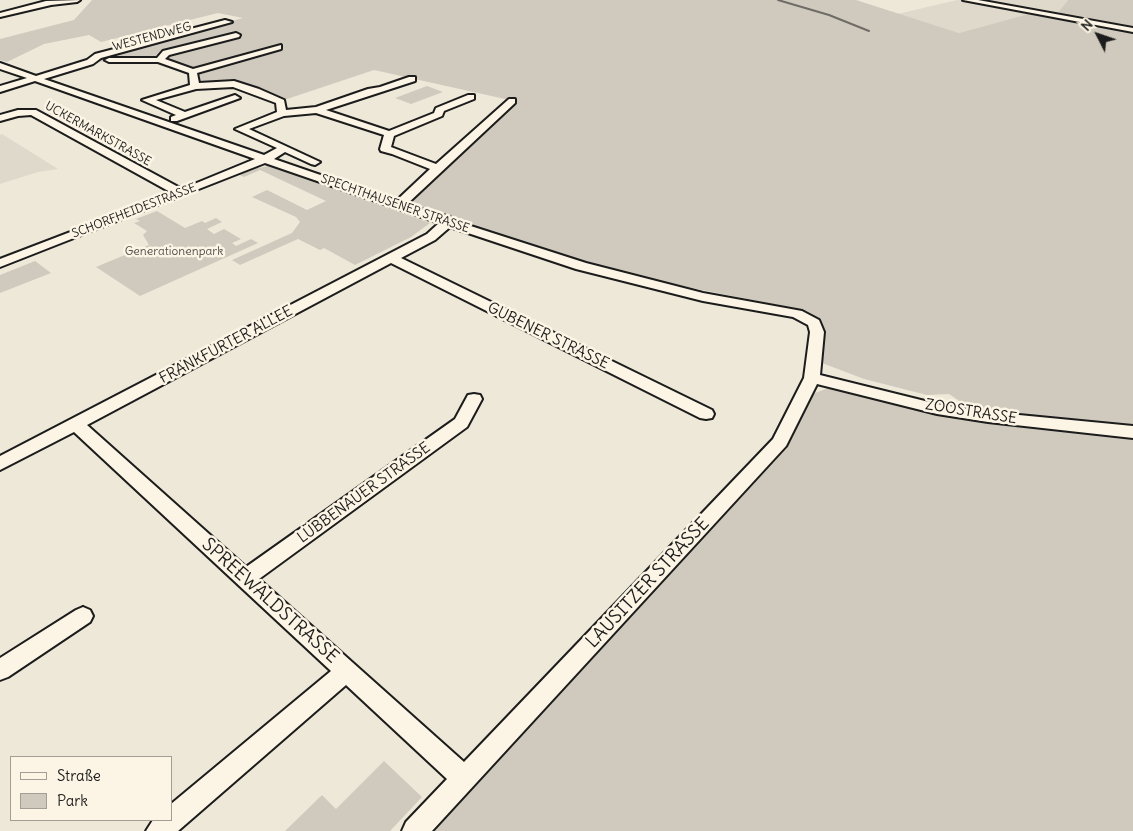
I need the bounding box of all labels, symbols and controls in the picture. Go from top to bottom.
north arrow [1073,10,1123,60]
text: N [1077,16,1097,35]
street label: WESTENDWEG [111,20,193,54]
street label: UCKERMARKSTRASSE [42,99,154,169]
street label: SPECHTHAUSENER STRASSE [319,172,471,236]
street label: SCHORFHEIDESTRASSE [70,181,198,241]
park label: Generationenpark [125,245,223,259]
street label: GUBENER STRASSE [484,299,612,373]
street label: FRANKFURTER ALLEE [156,302,296,388]
street label: ZOOSTRASSE [924,396,1018,428]
street label: LÜBBENAUER STRASSE [294,439,434,547]
street label: LAUSITZER STRASSE [582,513,714,653]
street label: SPREEWALDSTRASSE [197,534,343,668]
legend [10,756,172,821]
text: Straße [57,766,101,785]
text: Park [57,791,88,810]

